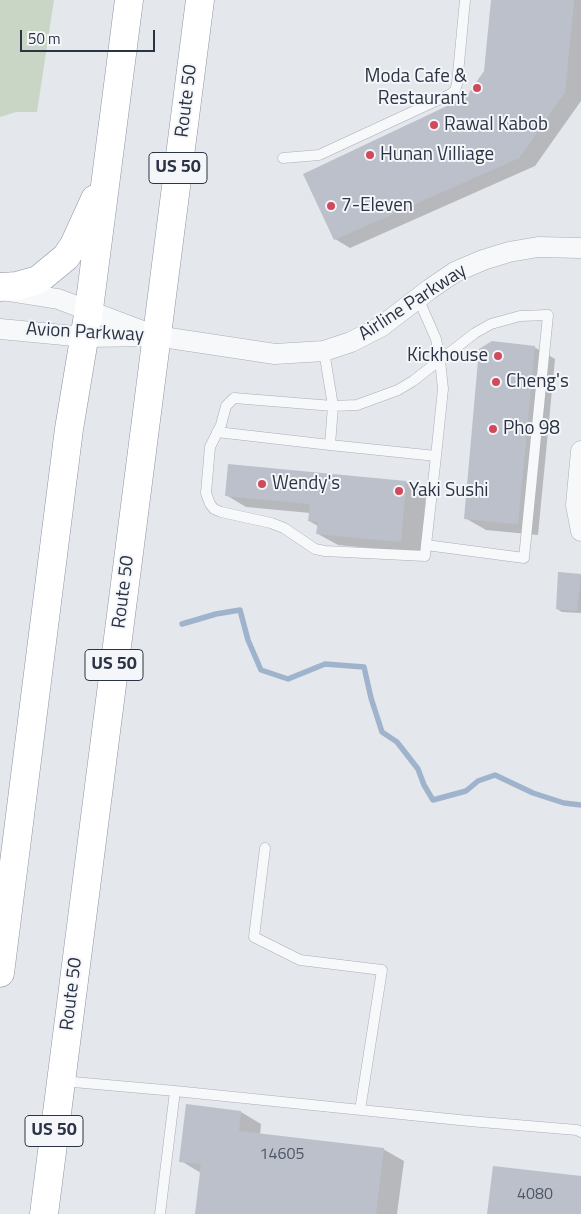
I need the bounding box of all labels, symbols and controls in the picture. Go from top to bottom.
scale bar [22,20,158,52]
text: 50 m [28,27,61,50]
street label: Route 50 [171,63,203,139]
place label: Moda Cafe & Restaurant [365,66,467,110]
marker: Moda Cafe & Restaurant [471,82,483,94]
place label: Rawal Kabob [444,114,548,136]
marker: Rawal Kabob [428,119,440,131]
place label: Hunan Villiage [380,144,494,166]
marker: Hunan Villiage [364,149,376,161]
road number: US 50 [149,152,207,184]
place label: 7-Eleven [341,195,413,217]
marker: 7-Eleven [325,200,337,212]
street label: Airline Parkway [355,260,471,346]
street label: Avion Parkway [25,319,145,347]
place label: Kickhouse [407,345,488,367]
marker: Kickhouse [492,350,504,362]
place label: Cheng's [506,371,569,393]
marker: Cheng's [490,376,502,388]
place label: Pho 98 [503,418,560,440]
marker: Pho 98 [487,423,499,435]
place label: Wendy's [272,473,340,495]
marker: Wendy's [256,478,268,490]
place label: Yaki Sushi [409,480,489,502]
marker: Yaki Sushi [393,485,405,497]
street label: Route 50 [108,554,140,630]
road number: US 50 [85,650,143,680]
street label: Route 50 [56,956,88,1032]
road number: US 50 [25,1116,83,1146]
house number: 14605 [260,1145,304,1165]
house number: 4080 [517,1185,553,1205]

